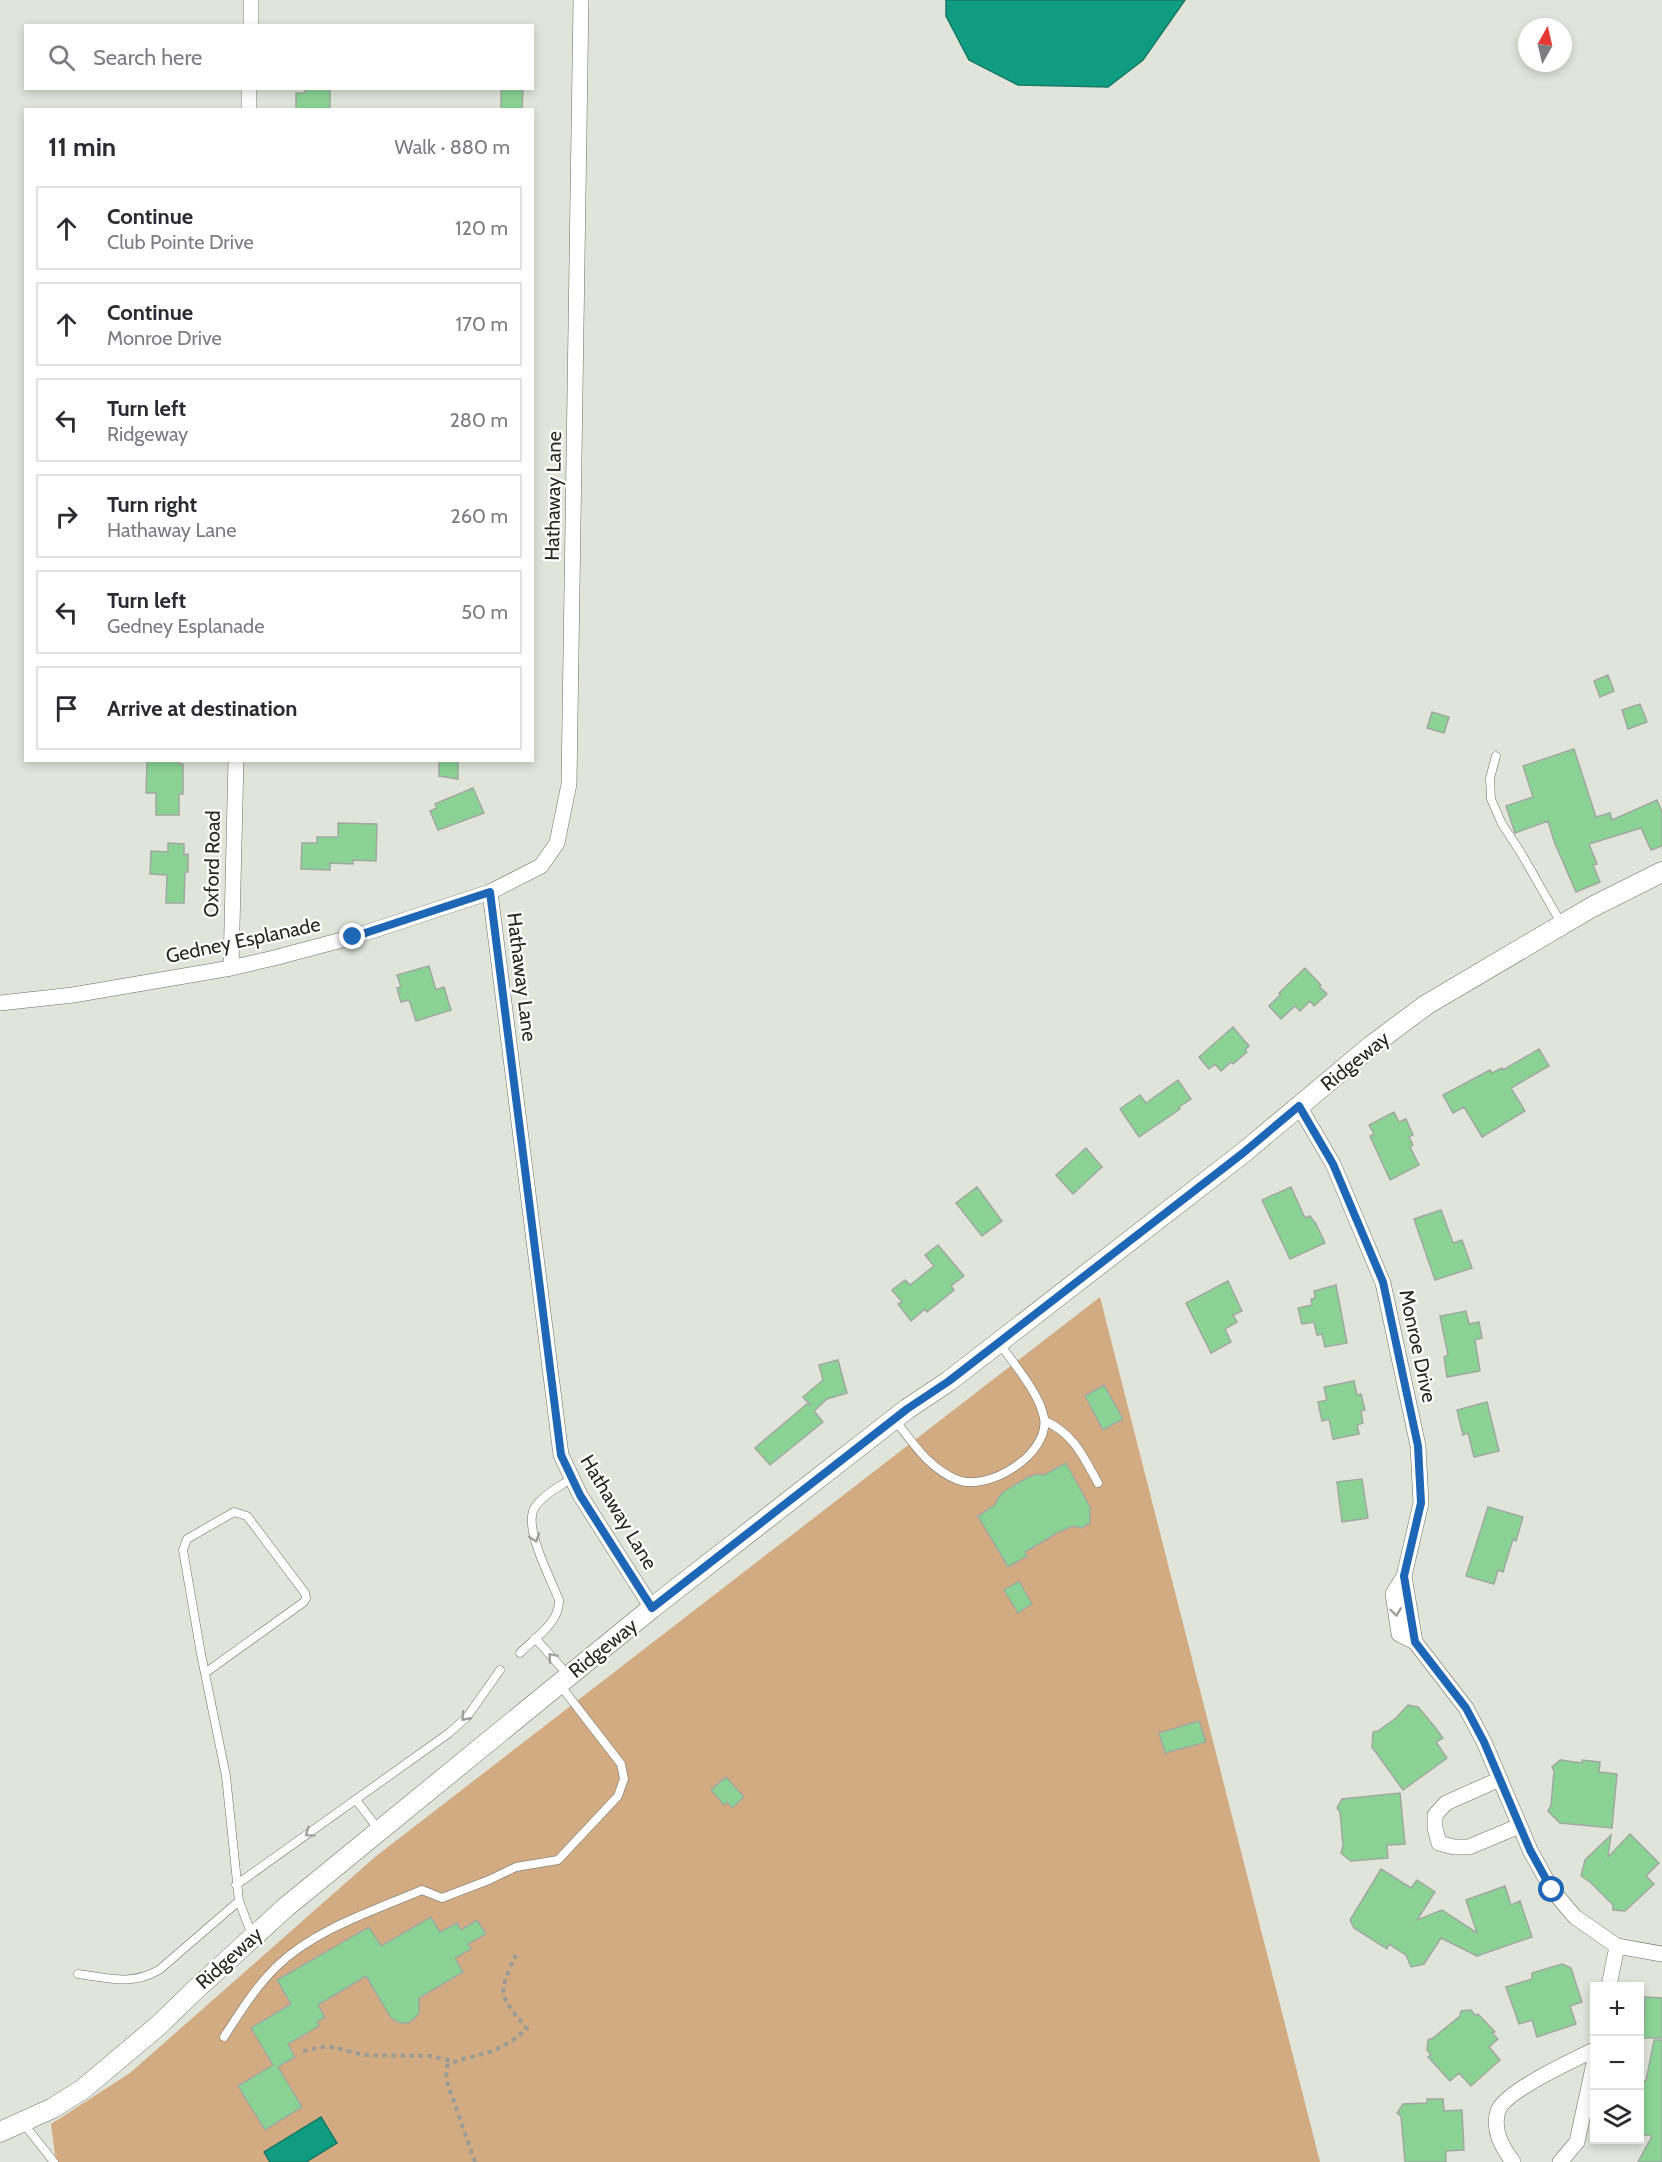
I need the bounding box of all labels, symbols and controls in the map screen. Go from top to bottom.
north arrow [1518,18,1572,72]
search box [24,24,534,90]
icon: search [45,41,78,74]
text: Search here [93,44,202,71]
text: 11 min [48,131,116,163]
text: Walk · 880 m [395,135,510,159]
text: Continue [107,203,193,230]
icon: ahead [50,212,83,245]
text: 120 m [455,216,508,240]
text: Club Pointe Drive [107,230,254,254]
text: Continue [107,299,193,326]
icon: ahead [50,308,83,341]
text: 170 m [456,312,508,336]
text: Monroe Drive [107,326,222,350]
text: Turn left [107,395,186,422]
icon: left [50,404,83,437]
text: 280 m [449,408,508,432]
text: Ridgeway [107,422,188,446]
street label: Hathaway Lane [540,431,566,561]
text: Turn right [107,491,197,518]
icon: right [50,500,83,533]
text: 260 m [450,504,508,528]
text: Hathaway Lane [107,518,237,542]
text: Turn left [107,587,186,614]
icon: left [50,596,83,629]
text: 50 m [461,600,508,624]
text: Gedney Esplanade [107,614,264,638]
icon: arrive [50,692,83,725]
text: Arrive at destination [107,695,297,722]
street label: Oxford Road [199,810,225,918]
street label: Hathaway Lane [502,911,542,1043]
street label: Gedney Esplanade [163,912,323,968]
route end [339,923,365,949]
street label: Ridgeway [1316,1026,1394,1096]
street label: Monroe Drive [1394,1287,1442,1405]
street label: Hathaway Lane [575,1450,663,1574]
one-way arrow [528,1532,540,1543]
one-way arrow [1390,1608,1402,1617]
street label: Ridgeway [564,1613,642,1683]
one-way arrow [548,1653,559,1664]
one-way arrow [461,1710,472,1721]
one-way arrow [304,1826,315,1837]
route start [1538,1876,1564,1902]
street label: Ridgeway [191,1922,267,1994]
map controls [1590,1982,1644,2144]
button: + [1590,1982,1644,2036]
button: − [1590,2036,1644,2090]
button: layers [1590,2090,1644,2144]

